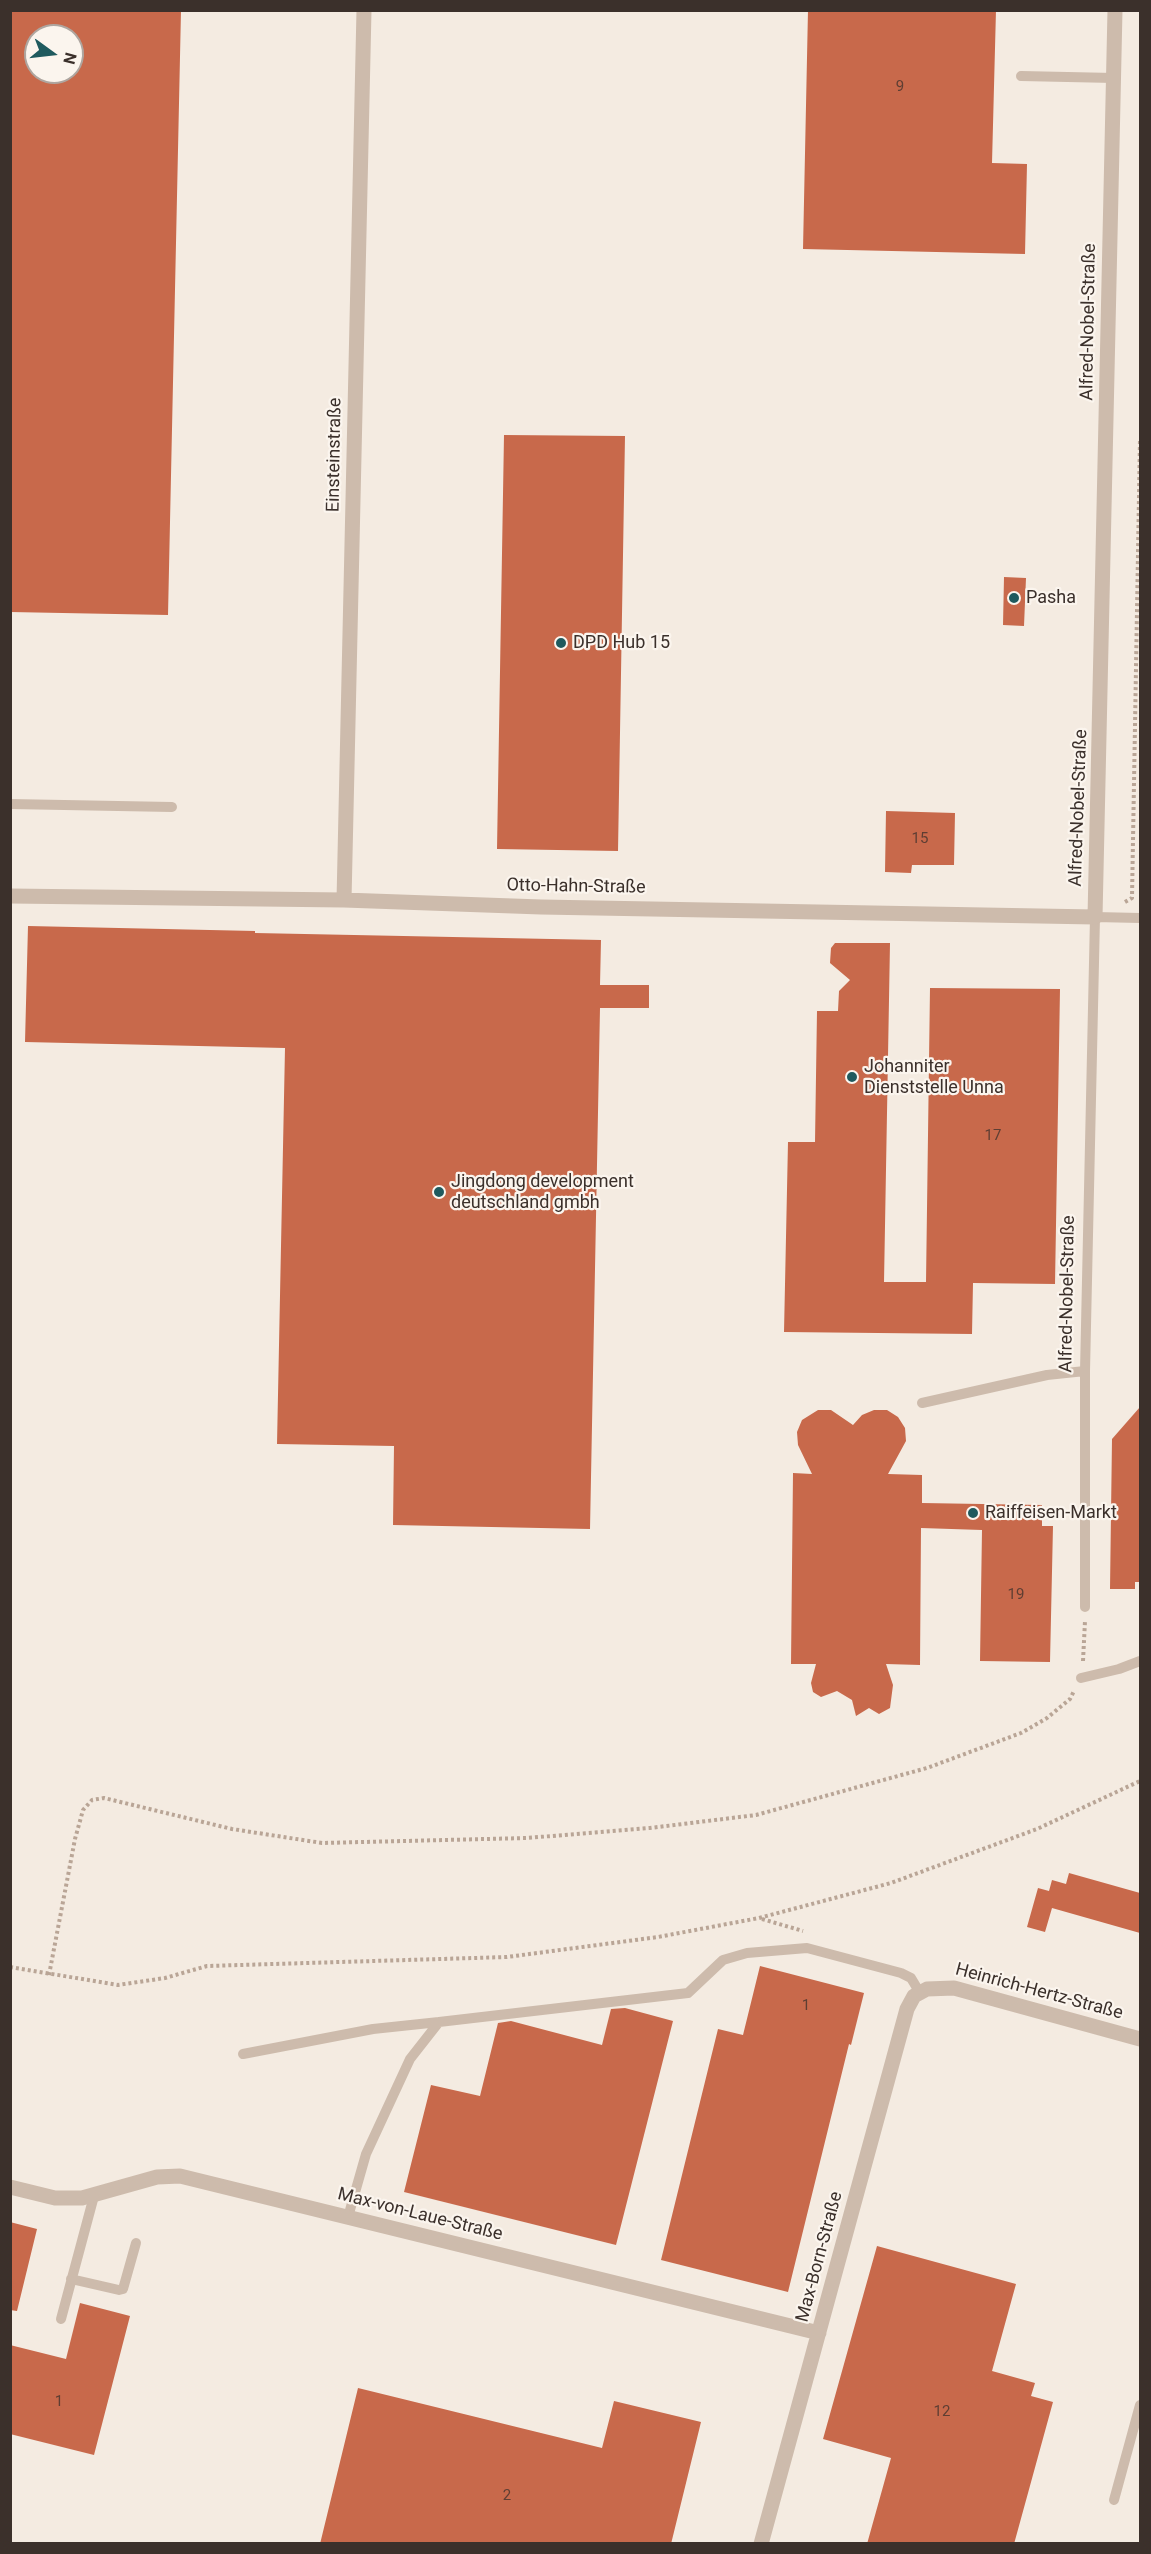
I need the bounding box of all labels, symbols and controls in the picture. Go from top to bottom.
north arrow [24,24,84,84]
text: N [59,50,81,66]
house number: 9 [896,78,904,96]
street label: Alfred-Nobel-Straße [1077,243,1101,401]
street label: Einsteinstraße [323,398,347,512]
place label: Pasha [1026,587,1076,609]
marker: Pasha [1007,591,1021,605]
place label: DPD Hub 15 [573,632,670,654]
marker: DPD Hub 15 [554,636,568,650]
street label: Alfred-Nobel-Straße [1065,729,1093,887]
house number: 15 [912,830,928,848]
street label: Otto-Hahn-Straße [506,875,646,899]
place label: Johanniter Dienststelle Unna [864,1056,1004,1098]
marker: Johanniter Dienststelle Unna [845,1070,859,1084]
house number: 17 [985,1127,1001,1145]
place label: Jingdong development deutschland gmbh [451,1171,634,1214]
marker: Jingdong development deutschland gmbh [432,1185,446,1199]
street label: Alfred-Nobel-Straße [1056,1215,1080,1373]
place label: Raiffeisen-Markt [985,1502,1117,1524]
marker: Raiffeisen-Markt [966,1506,980,1520]
house number: 19 [1008,1586,1024,1604]
street label: Heinrich-Hertz-Straße [953,1959,1125,2025]
house number: 1 [802,1997,810,2015]
street label: Max-von-Laue-Straße [335,2184,505,2246]
street label: Max-Born-Straße [792,2189,848,2325]
house number: 1 [55,2393,63,2411]
house number: 12 [934,2403,950,2421]
house number: 2 [503,2487,511,2505]

